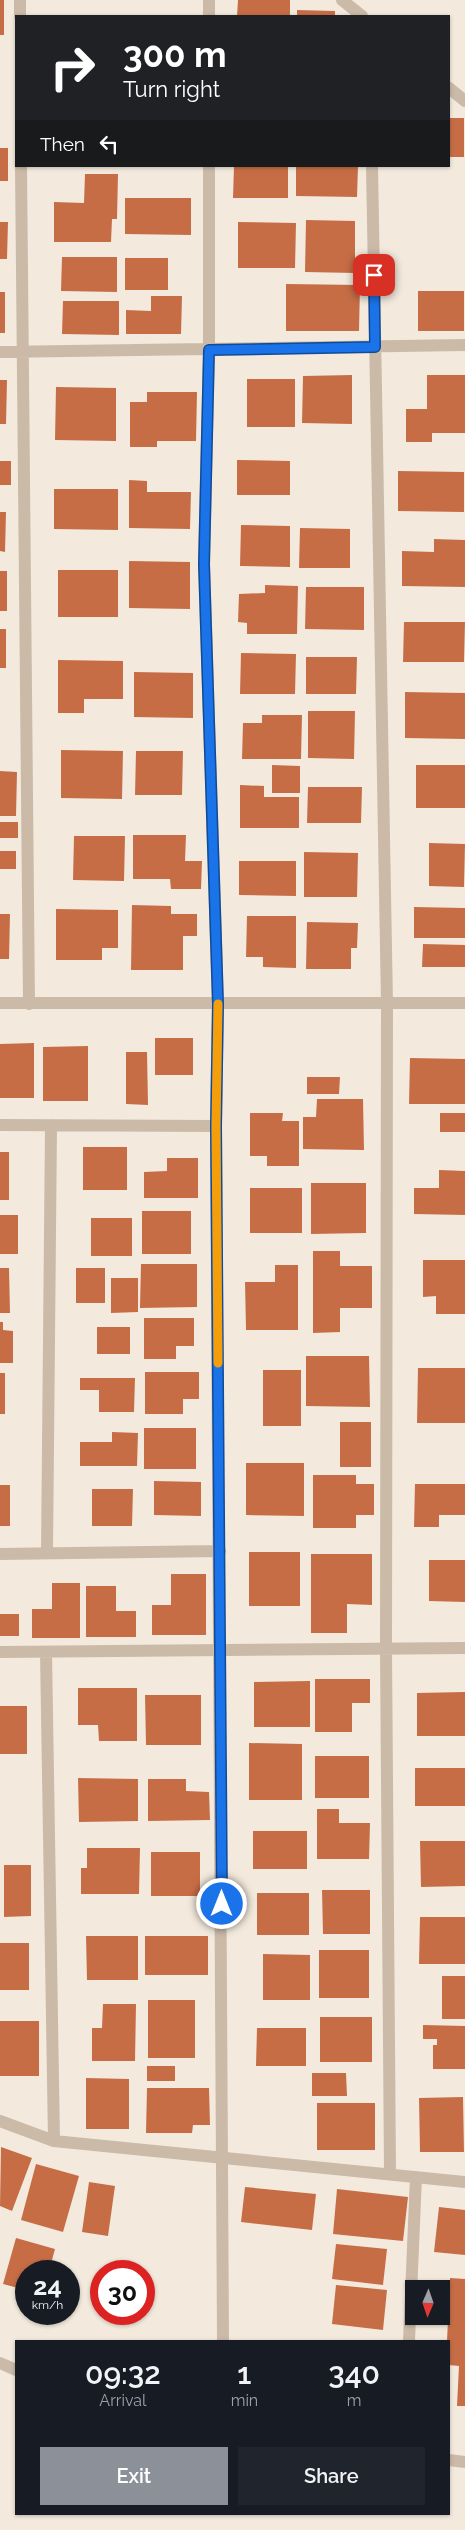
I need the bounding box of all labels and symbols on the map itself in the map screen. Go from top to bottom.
pin [353,254,395,296]
position arrow [195,1877,247,1929]
speed limit sign: 30 [90,2260,155,2325]
north arrow [405,2280,450,2325]

